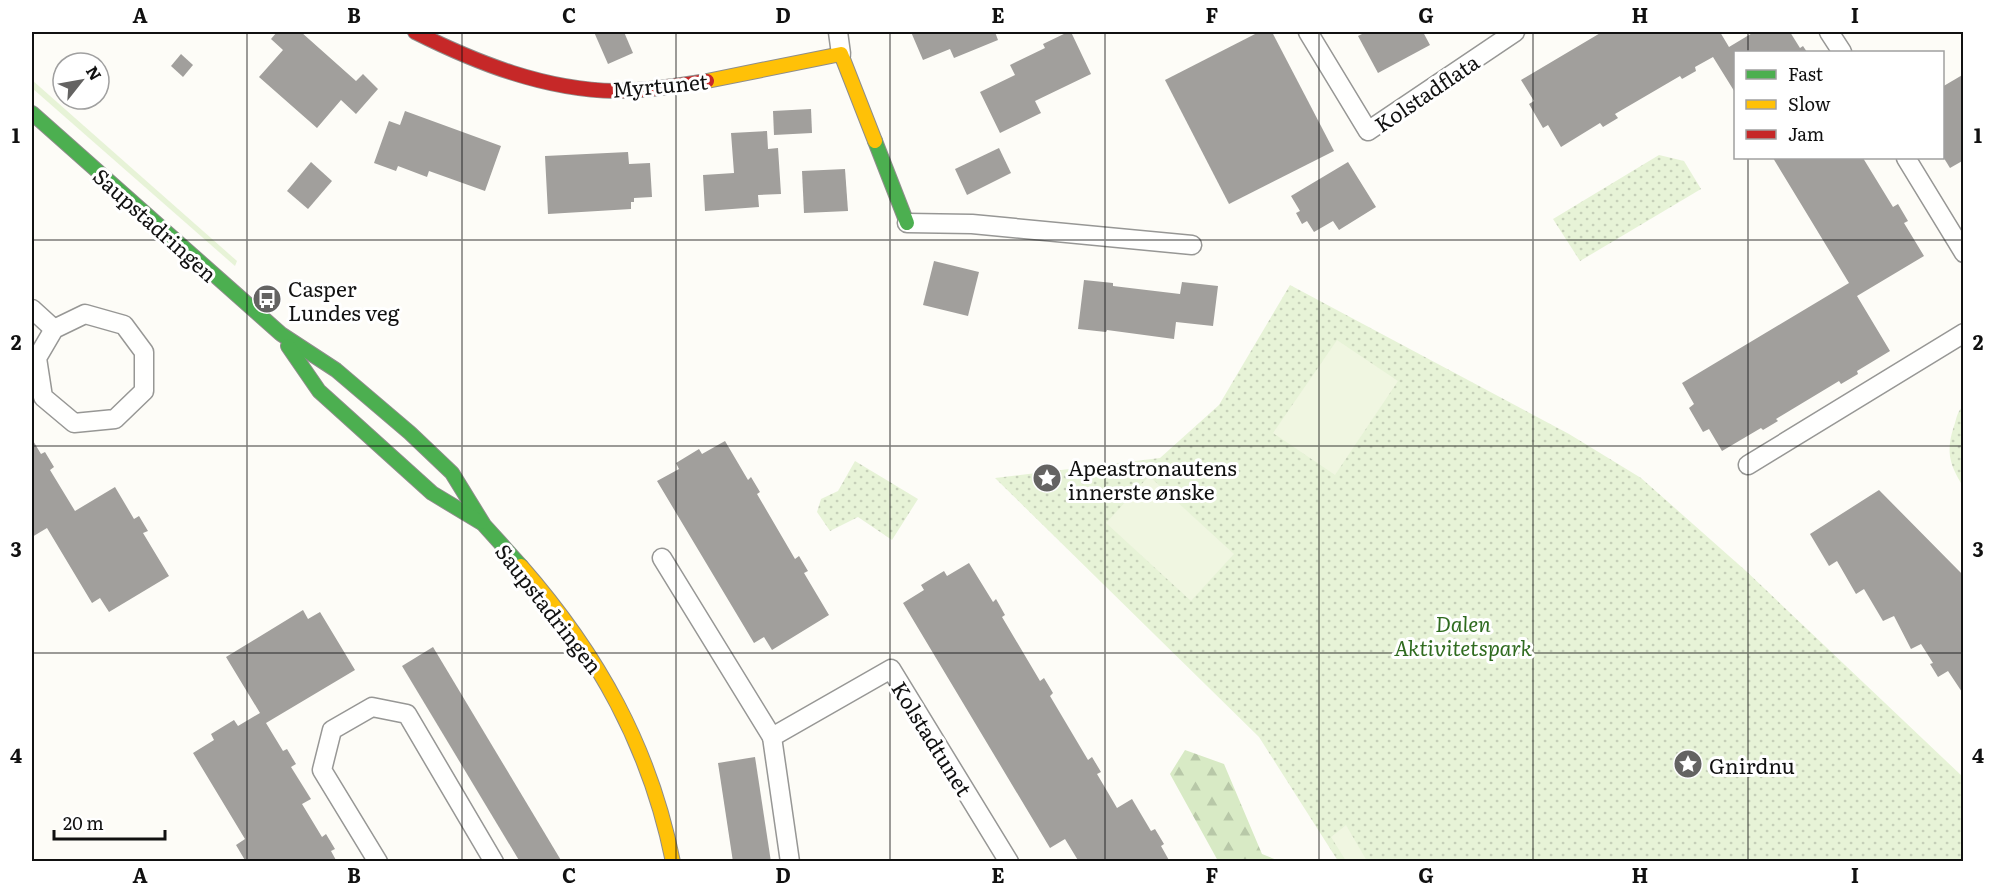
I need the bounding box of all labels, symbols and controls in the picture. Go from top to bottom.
text: A [132,0,148,29]
text: B [347,0,361,29]
text: C [562,0,576,29]
text: D [775,0,791,29]
text: E [991,0,1005,29]
text: F [1206,0,1219,29]
text: G [1418,0,1434,29]
text: H [1632,0,1648,29]
text: I [1851,0,1859,29]
street label: Kolstadflata [1367,45,1485,138]
north arrow [51,51,111,111]
legend [1734,51,1944,159]
text: Fast [1788,60,1824,87]
text: N [81,61,108,85]
street label: Myrtunet [611,64,710,104]
text: Slow [1788,90,1831,117]
text: 1 [12,119,20,149]
text: 1 [1974,119,1982,149]
text: Jam [1788,120,1824,147]
street label: Saupstadringen [87,160,225,288]
place label: Casper Lundes veg [288,272,400,327]
bus stop icon: Casper Lundes veg [251,283,283,315]
text: 2 [11,326,22,356]
text: 2 [1973,326,1984,356]
place label: Apeastronautens innerste ønske [1068,451,1237,506]
place icon: Apeastronautens innerste ønske [1031,462,1063,494]
text: 3 [10,533,22,563]
text: 3 [1972,533,1984,563]
street label: Saupstadringen [489,536,611,680]
park label: Dalen Aktivitetspark [1394,607,1532,662]
street label: Kolstadtunet [885,675,981,802]
text: 4 [10,739,22,769]
text: 4 [1972,739,1984,769]
place icon: Gnirdnu [1672,748,1704,780]
place label: Gnirdnu [1709,749,1795,780]
scale bar [54,803,165,841]
text: 20 m [63,809,104,836]
text: A [132,859,148,889]
text: B [347,859,361,889]
text: C [562,859,576,889]
text: D [775,859,791,889]
text: E [991,859,1005,889]
text: F [1206,859,1219,889]
text: G [1418,859,1434,889]
text: H [1632,859,1648,889]
text: I [1851,859,1859,889]

